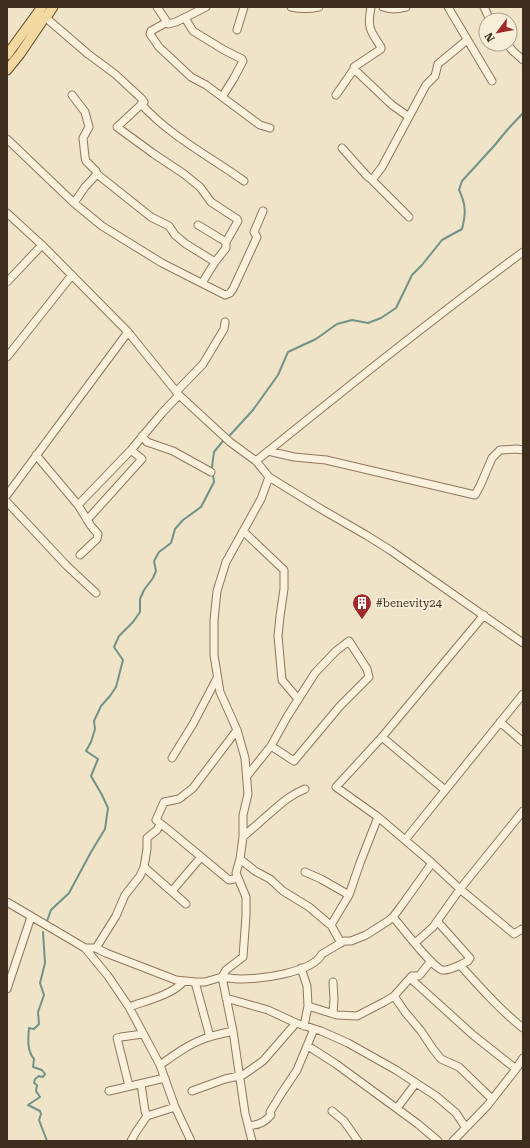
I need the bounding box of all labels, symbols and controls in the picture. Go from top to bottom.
north arrow [478,12,518,52]
text: N [482,30,498,44]
building icon: #benevity24 [351,592,373,620]
place label: #benevity24 [376,597,443,610]

